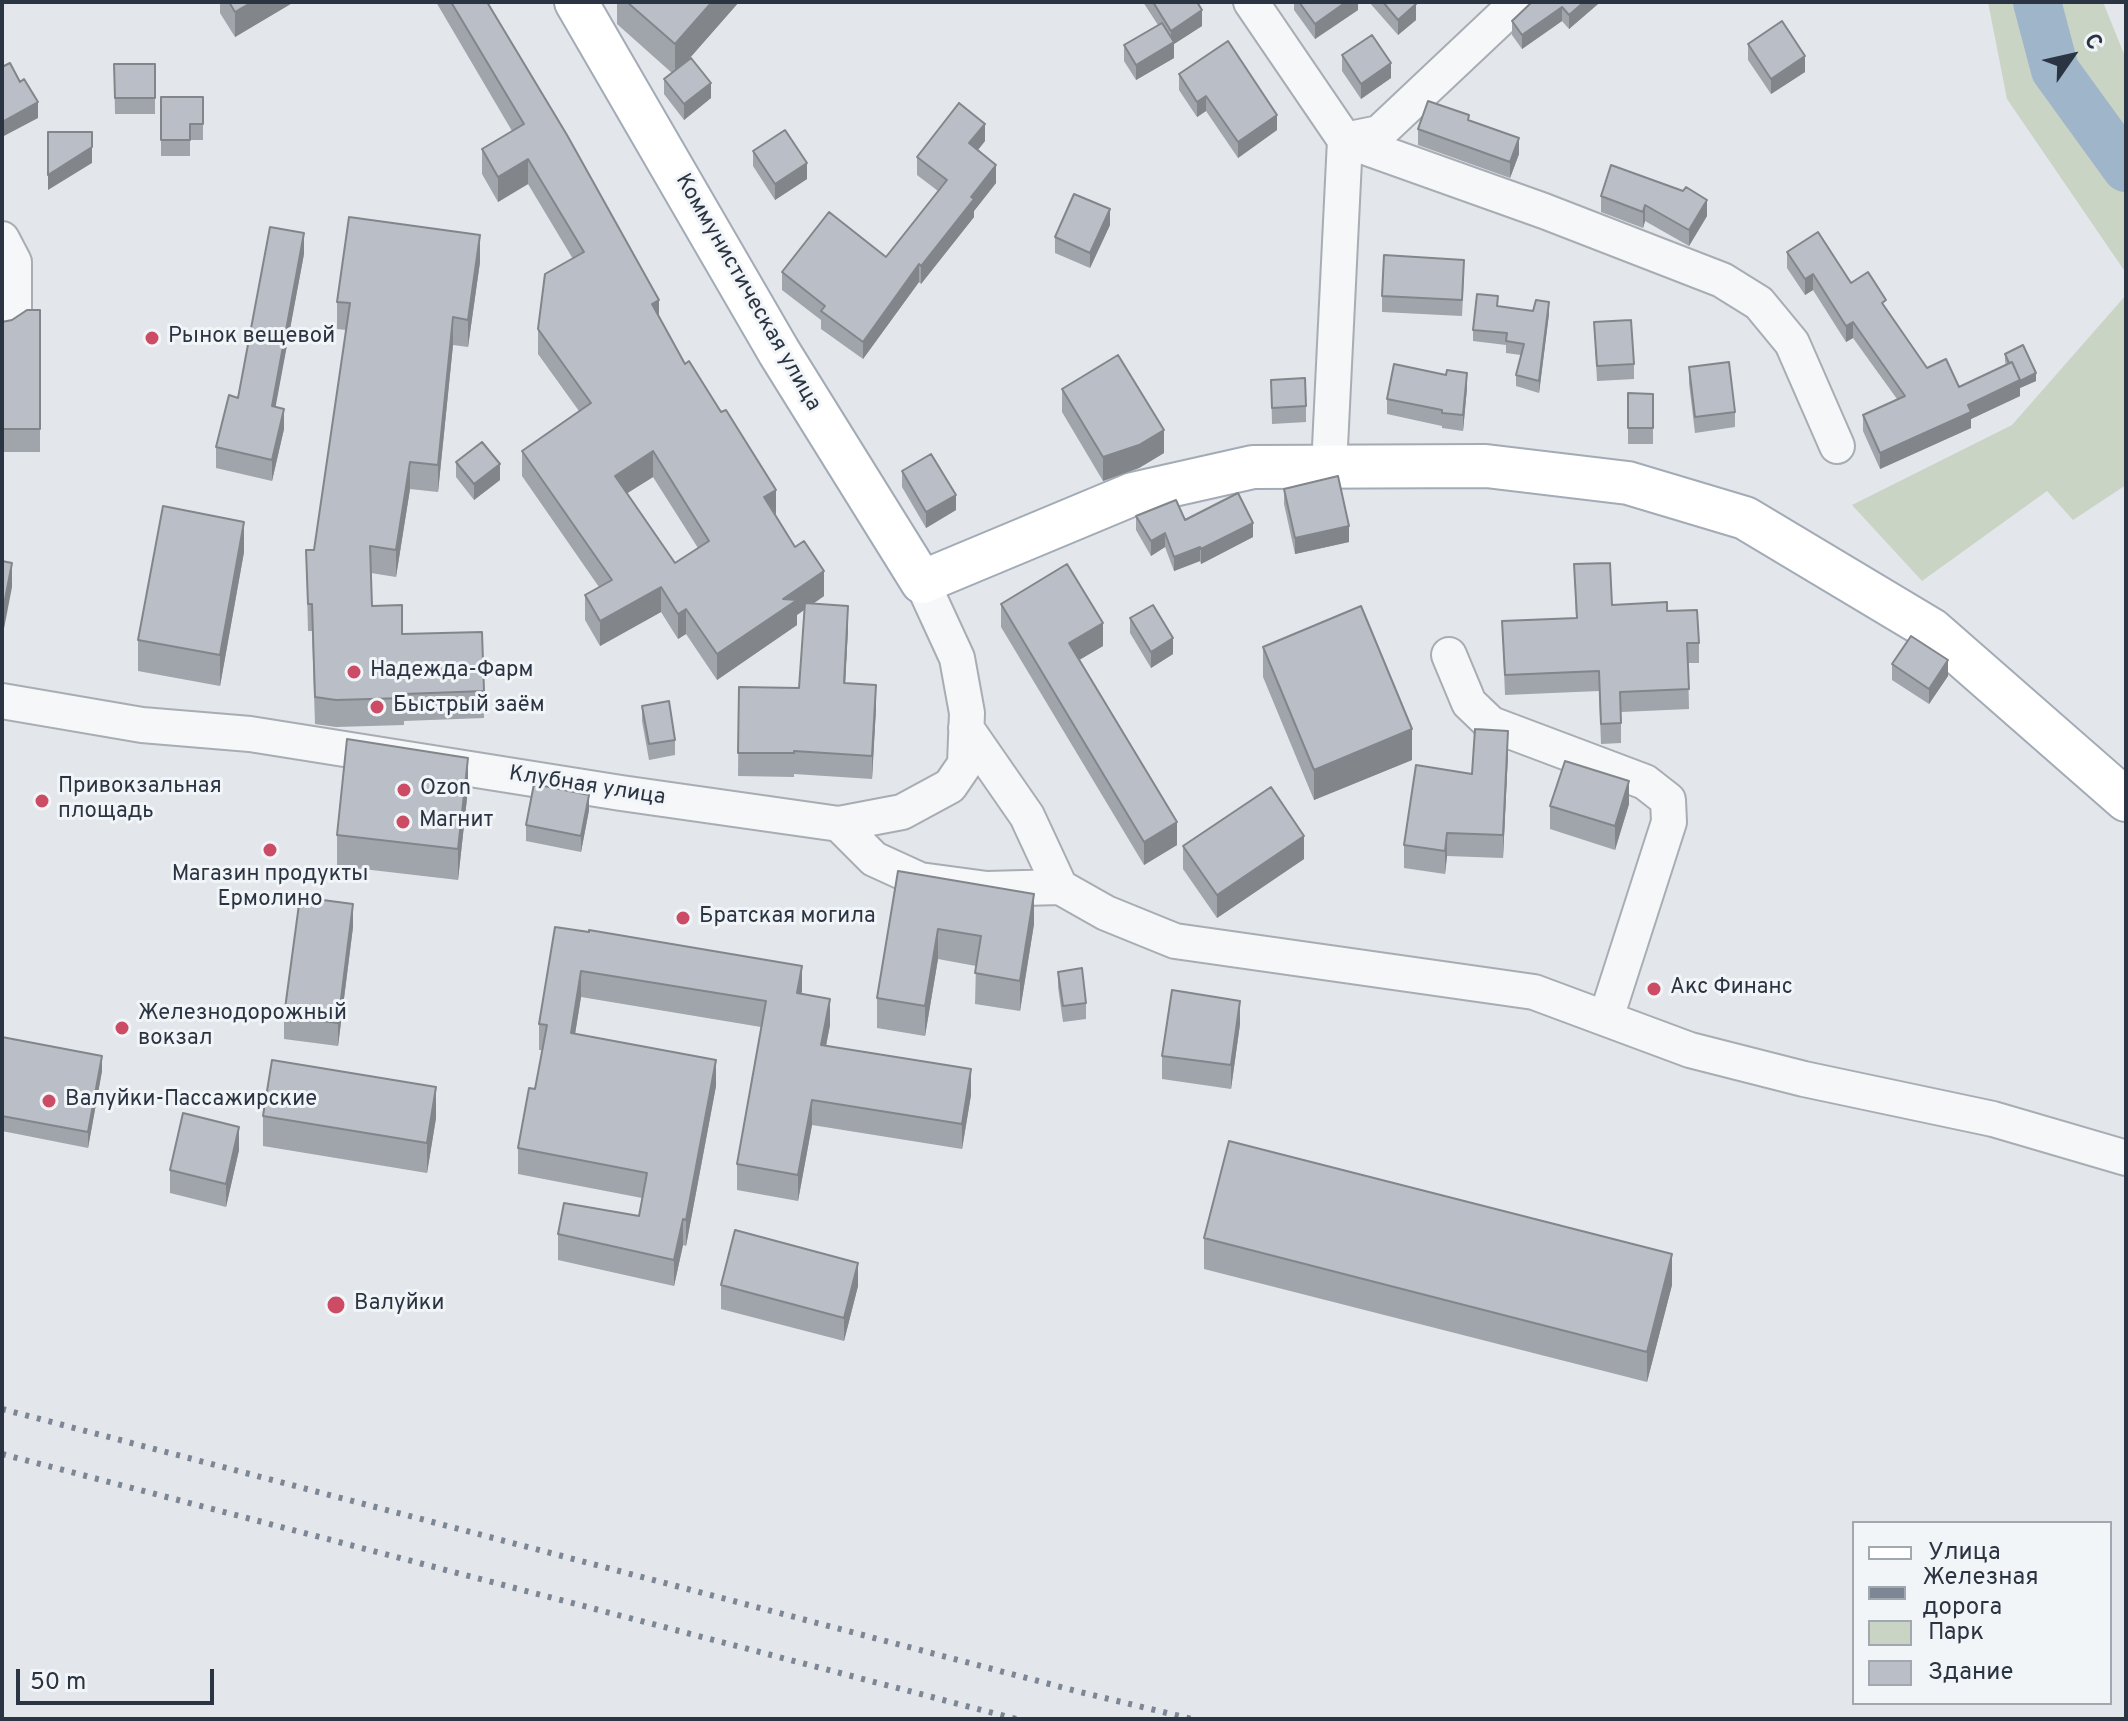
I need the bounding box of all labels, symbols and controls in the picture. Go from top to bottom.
north arrow [2032,16,2112,96]
text: С [2077,29,2107,56]
street label: Коммунистическая улица [668,170,826,416]
place label: Рынок вещевой [168,325,335,351]
marker: Рынок вещевой [143,329,161,347]
place label: Надежда-Фарм [370,659,533,685]
marker: Надежда-Фарм [345,663,363,681]
place label: Быстрый заём [393,694,545,720]
marker: Быстрый заём [368,698,386,716]
street label: Клубная улица [507,762,667,812]
place label: Привокзальная площадь [58,775,222,826]
place label: Ozon [420,777,471,803]
marker: Ozon [395,781,413,799]
marker: Привокзальная площадь [33,792,51,810]
place label: Магнит [419,809,493,835]
marker: Магнит [394,813,412,831]
marker: Магазин продукты Ермолино [261,841,279,859]
place label: Магазин продукты Ермолино [172,863,368,914]
place label: Братская могила [699,905,876,931]
marker: Братская могила [674,909,692,927]
place label: Акс Финанс [1670,976,1793,1002]
marker: Акс Финанс [1645,980,1663,998]
place label: Железнодорожный вокзал [138,1002,347,1054]
marker: Железнодорожный вокзал [113,1019,131,1037]
place label: Валуйки-Пассажирские [65,1088,317,1114]
marker: Валуйки-Пассажирские [40,1092,58,1110]
place label: Валуйки [354,1292,444,1318]
marker: Валуйки [325,1294,347,1316]
legend [1852,1521,2112,1705]
text: Улица [1928,1538,2001,1568]
text: Железная дорога [1922,1563,2039,1623]
text: Парк [1928,1618,1984,1648]
scale bar [20,1653,218,1703]
text: Здание [1928,1658,2014,1688]
text: 50 m [30,1668,86,1698]

